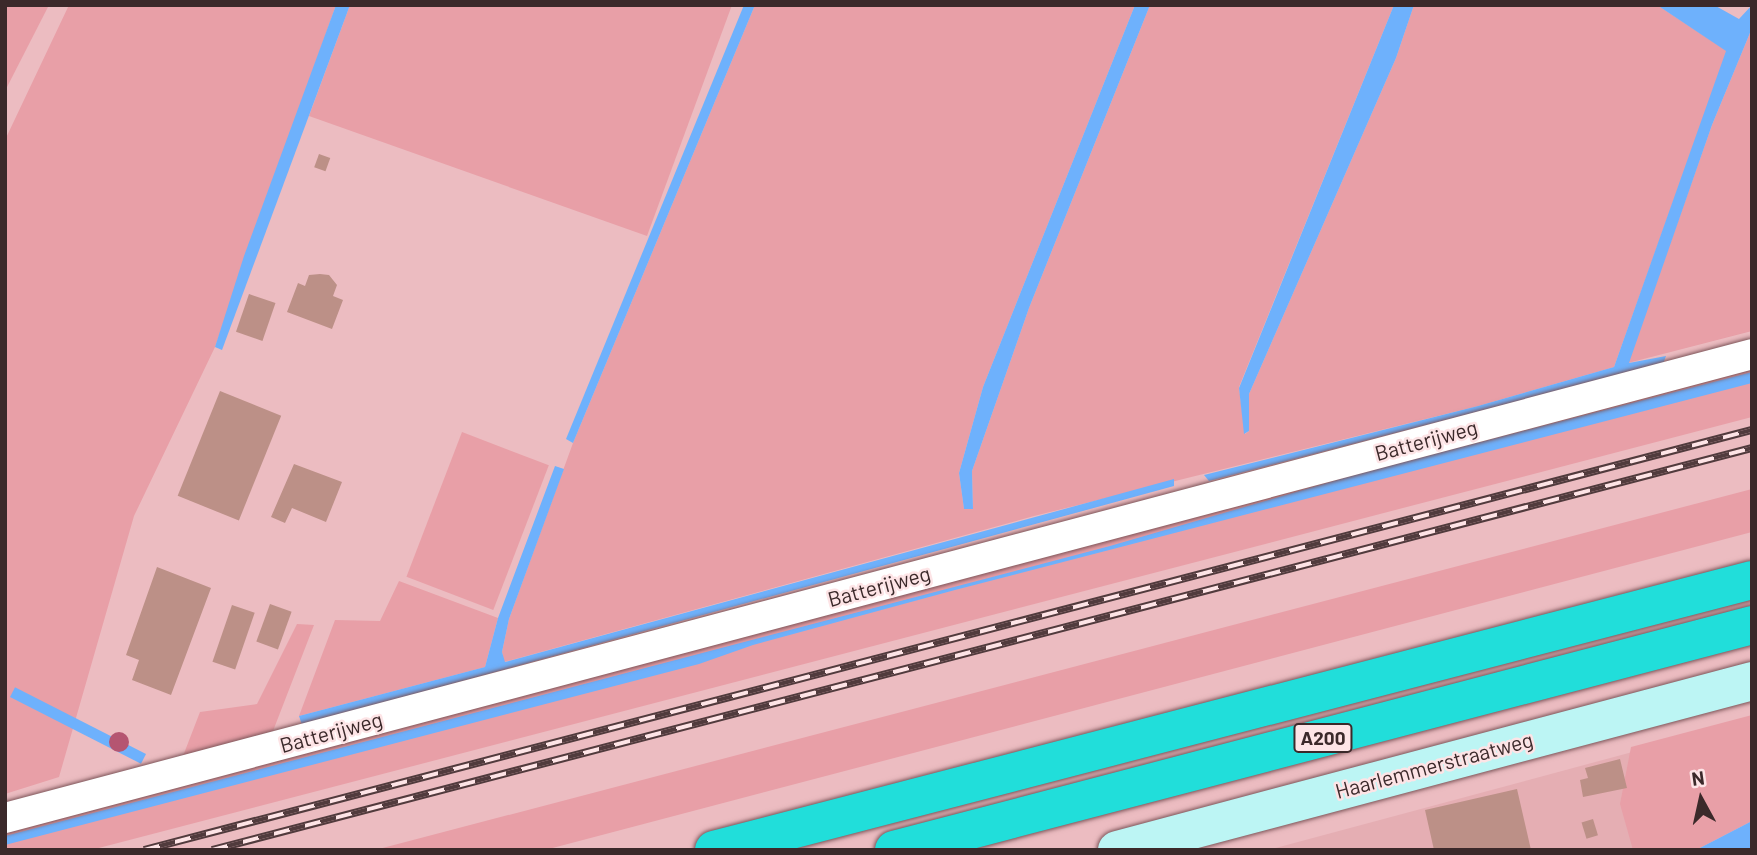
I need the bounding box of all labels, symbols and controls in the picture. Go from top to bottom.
street label: Batterijweg [1372,414,1480,466]
street label: Batterijweg [825,560,933,612]
street label: Batterijweg [277,706,385,758]
road number: A200 [1293,722,1353,754]
street label: Haarlemmerstraatweg [1332,726,1536,804]
north arrow [1666,764,1736,834]
text: N [1690,765,1706,790]

